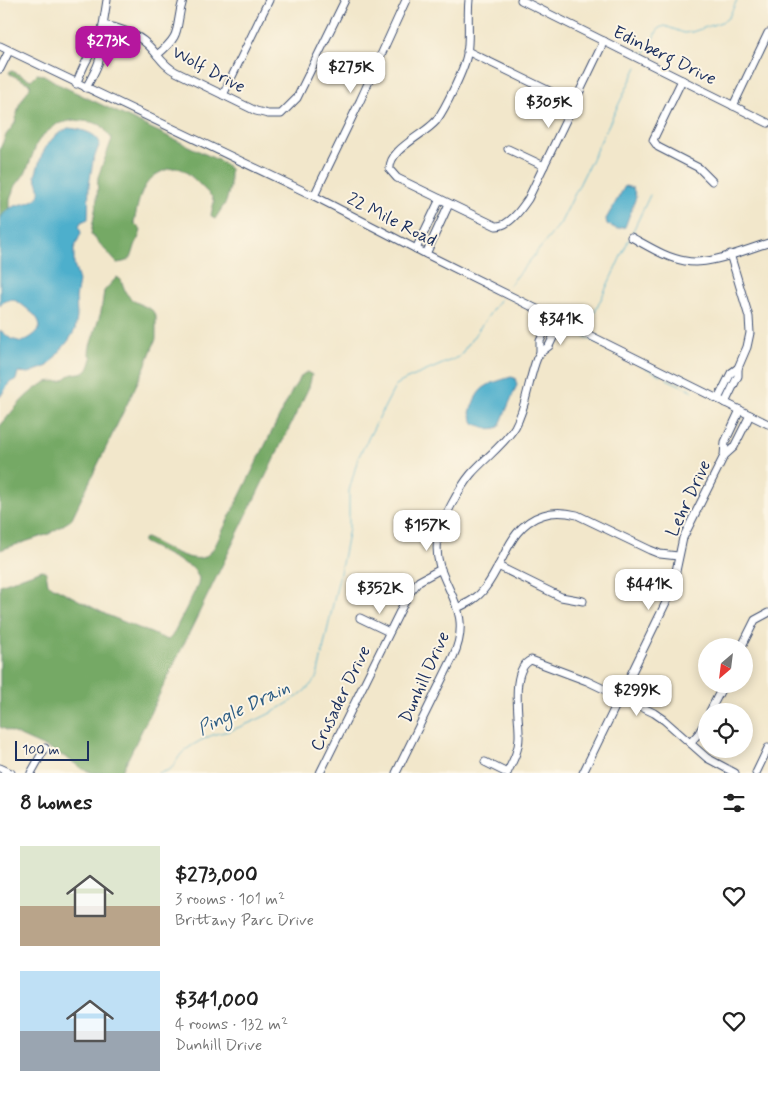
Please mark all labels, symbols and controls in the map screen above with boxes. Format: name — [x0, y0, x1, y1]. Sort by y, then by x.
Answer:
street label: Edinberg Drive — [608, 20, 720, 93]
pin: $273K — [73, 26, 143, 68]
text: $273K — [86, 31, 130, 52]
street label: Wolf Drive — [168, 41, 249, 99]
pin: $275K — [316, 52, 386, 94]
text: $275K — [328, 57, 374, 78]
pin: $305K — [514, 86, 584, 129]
text: $305K — [526, 92, 572, 113]
street label: 22 Mile Road — [343, 187, 441, 253]
pin: $341K — [526, 304, 596, 346]
text: $341K — [539, 309, 583, 330]
street label: Lehr Drive — [661, 456, 717, 541]
pin: $157K — [392, 510, 462, 552]
text: $157K — [404, 515, 450, 536]
pin: $441K — [614, 568, 684, 611]
pin: $352K — [345, 572, 415, 615]
text: $441K — [626, 574, 672, 595]
text: $352K — [357, 578, 403, 599]
street label: Dunhill Drive — [394, 628, 456, 727]
north arrow — [698, 638, 752, 692]
map controls — [698, 638, 753, 758]
street label: Crusader Drive — [305, 642, 377, 755]
pin: $299K — [602, 674, 672, 717]
water label: Pingle Drain — [193, 675, 295, 743]
text: $299K — [614, 680, 660, 701]
button: locate — [698, 703, 753, 758]
scale bar — [15, 738, 89, 761]
text: 100 m — [22, 741, 60, 759]
text: 8 homes — [20, 789, 92, 817]
icon: filters — [720, 789, 748, 817]
text: $273,000 — [175, 861, 258, 889]
icon: home — [60, 866, 120, 926]
icon: heart — [720, 882, 748, 910]
text: 3 rooms · 101 m² — [175, 889, 285, 910]
text: Brittany Parc Drive — [175, 910, 314, 931]
text: $341,000 — [175, 986, 259, 1014]
icon: home — [60, 991, 120, 1051]
icon: heart — [720, 1007, 748, 1035]
text: 4 rooms · 132 m² — [175, 1014, 288, 1035]
text: Dunhill Drive — [175, 1035, 262, 1056]

